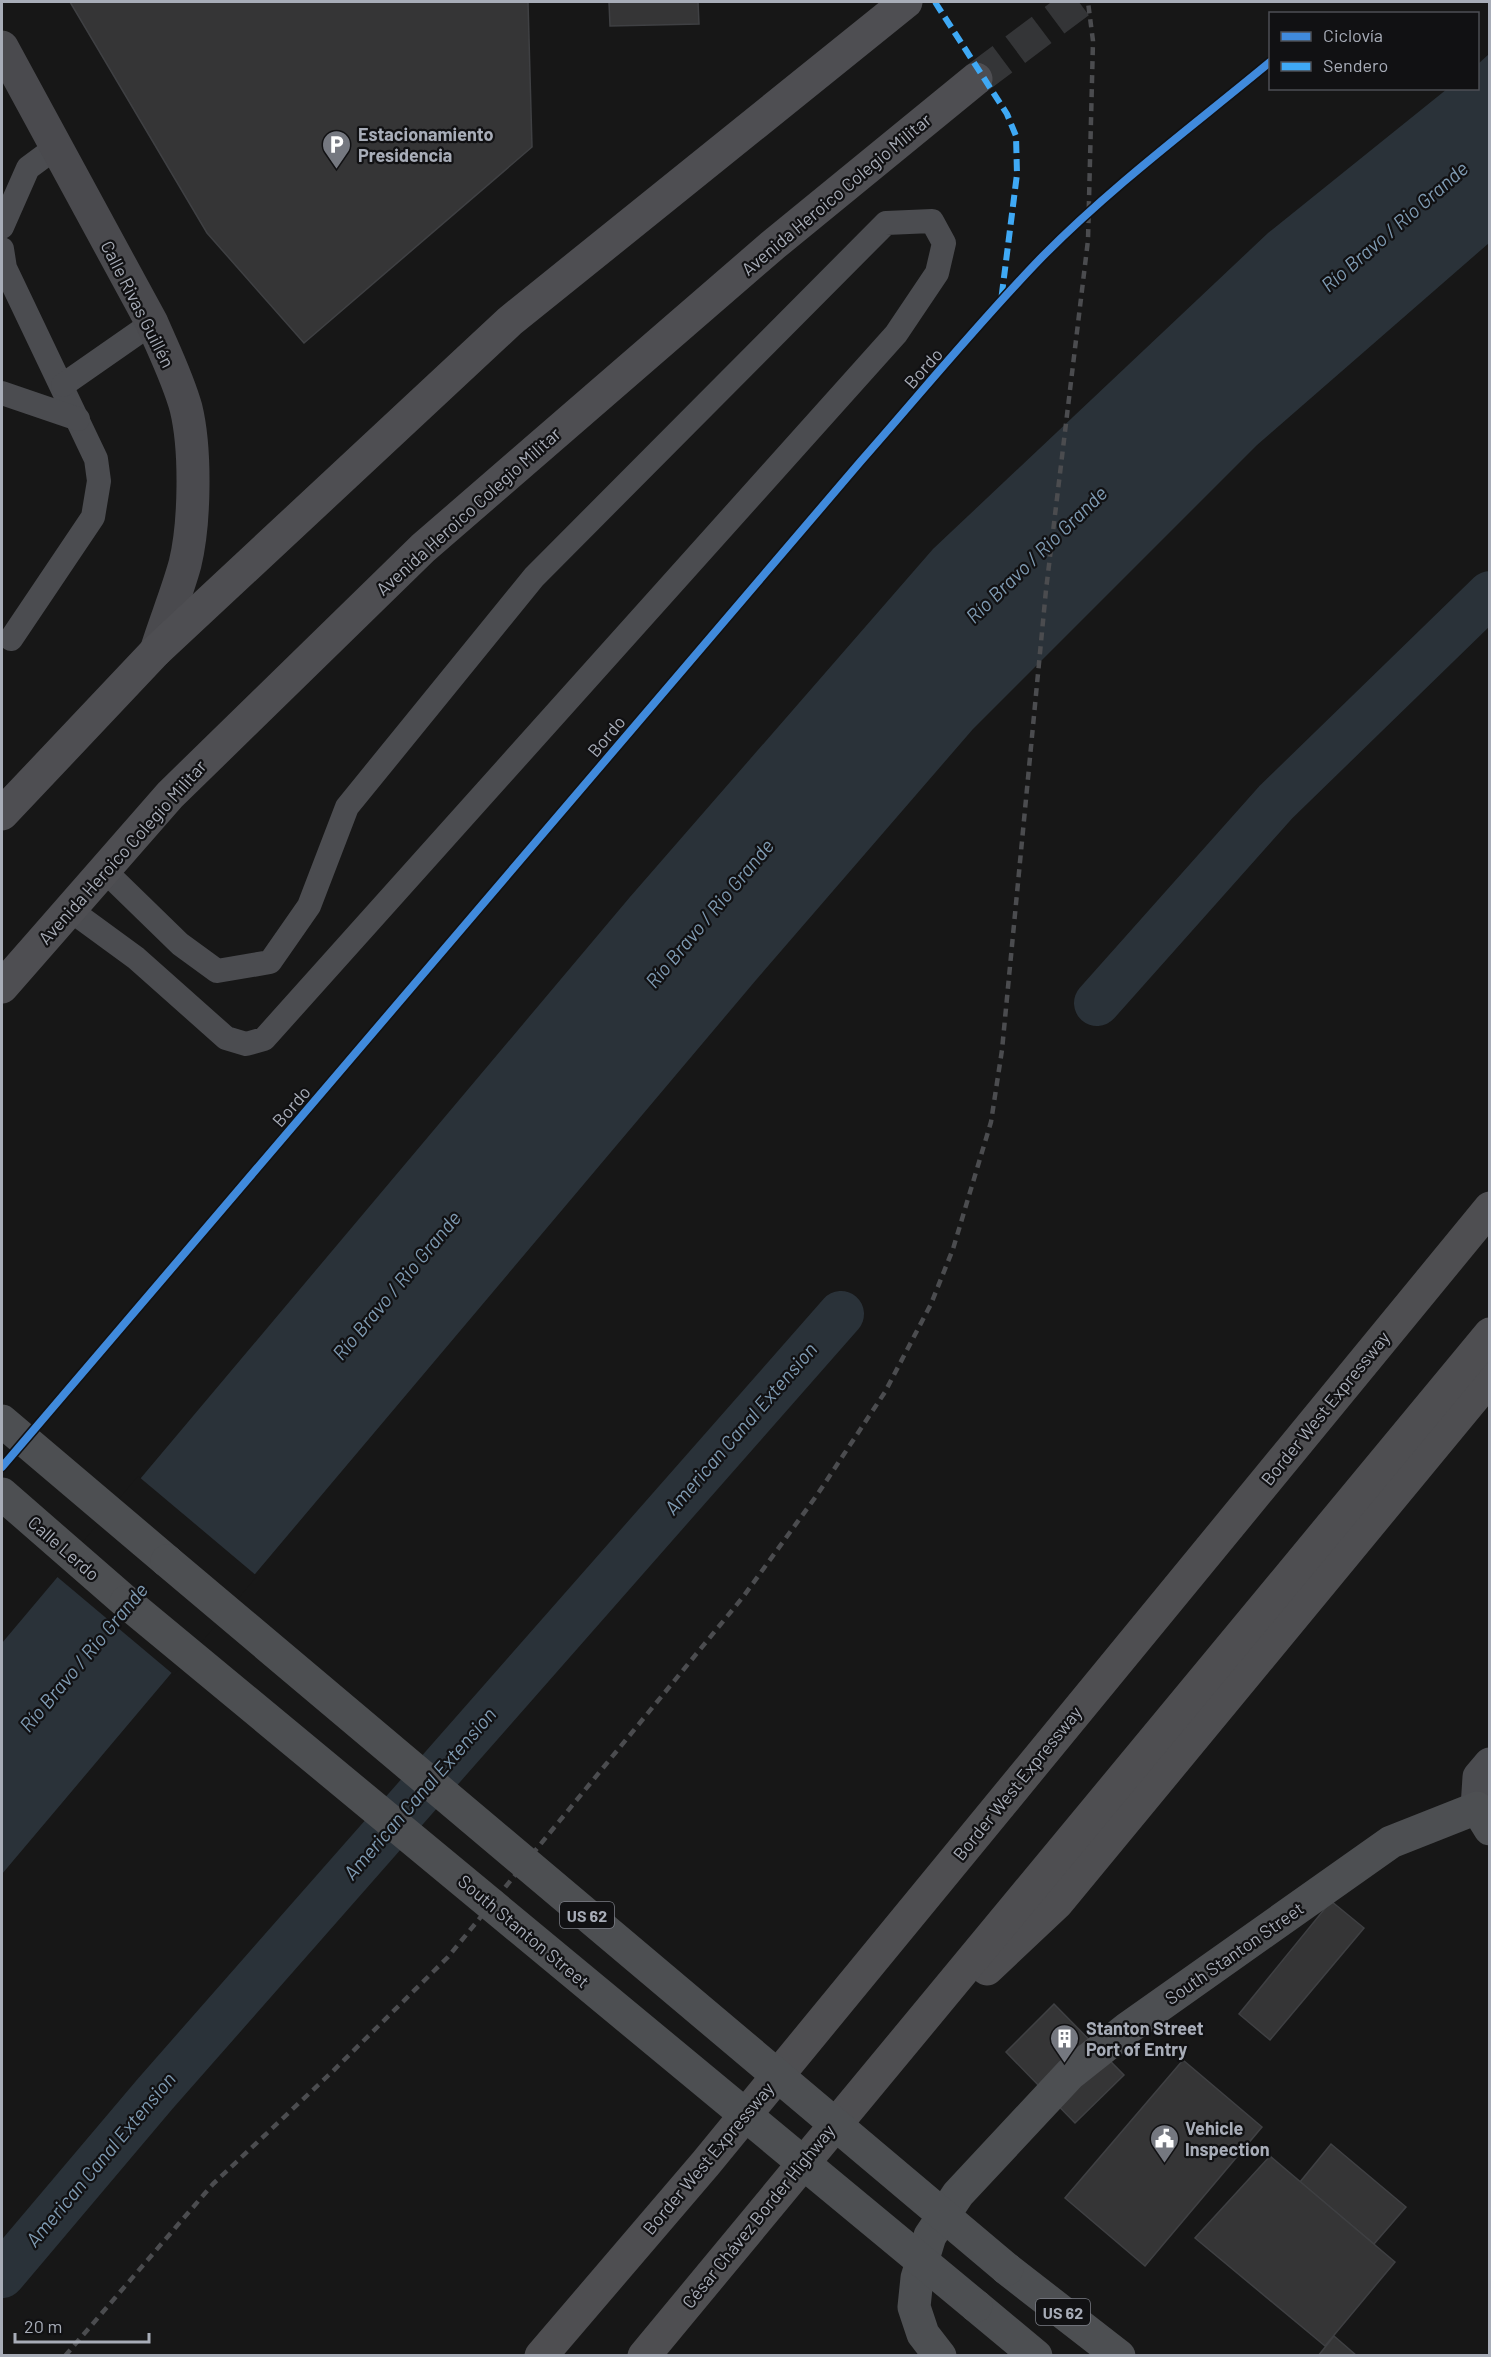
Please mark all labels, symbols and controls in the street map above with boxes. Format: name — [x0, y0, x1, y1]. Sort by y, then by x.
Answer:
legend — [1269, 12, 1479, 90]
text: Ciclovía — [1323, 24, 1383, 46]
text: Sendero — [1323, 54, 1388, 76]
street label: Avenida Heroico Colegio Militar — [737, 108, 936, 280]
place label: Estacionamiento Presidencia — [358, 123, 494, 166]
parking icon: Estacionamiento Presidencia — [321, 128, 353, 170]
water label: Río Bravo / Rio Grande — [1316, 156, 1472, 296]
street label: Calle Rivas Guillén — [96, 237, 180, 371]
street label: Bordo — [899, 343, 947, 393]
street label: Avenida Heroico Colegio Militar — [371, 422, 565, 600]
water label: Río Bravo / Rio Grande — [960, 480, 1112, 628]
street label: Bordo — [582, 711, 630, 761]
street label: Avenida Heroico Colegio Militar — [33, 755, 211, 949]
water label: Río Bravo / Rio Grande — [640, 834, 778, 992]
street label: Bordo — [267, 1081, 315, 1131]
water label: Río Bravo / Rio Grande — [327, 1206, 465, 1364]
street label: Border West Expressway — [1256, 1326, 1394, 1490]
water label: American Canal Extension — [659, 1337, 821, 1519]
street label: Calle Lerdo — [24, 1511, 104, 1585]
water label: Río Bravo / Rio Grande — [14, 1578, 152, 1736]
street label: Border West Expressway — [948, 1701, 1086, 1865]
water label: American Canal Extension — [338, 1702, 500, 1884]
street label: South Stanton Street — [454, 1870, 594, 1992]
street label: South Stanton Street — [1160, 1897, 1308, 2009]
road number: US 62 — [560, 1902, 614, 1928]
place label: Stanton Street Port of Entry — [1086, 2017, 1204, 2060]
building icon: Stanton Street Port of Entry — [1049, 2022, 1081, 2064]
water label: American Canal Extension — [20, 2067, 180, 2251]
street label: Border West Expressway — [638, 2077, 778, 2239]
place label: Vehicle Inspection — [1185, 2117, 1270, 2160]
street label: César Chávez Border Highway — [677, 2120, 839, 2312]
public building icon: Vehicle Inspection — [1148, 2122, 1180, 2164]
road number: US 62 — [1036, 2299, 1090, 2325]
scale bar — [15, 2306, 148, 2344]
text: 20 m — [24, 2315, 62, 2337]

